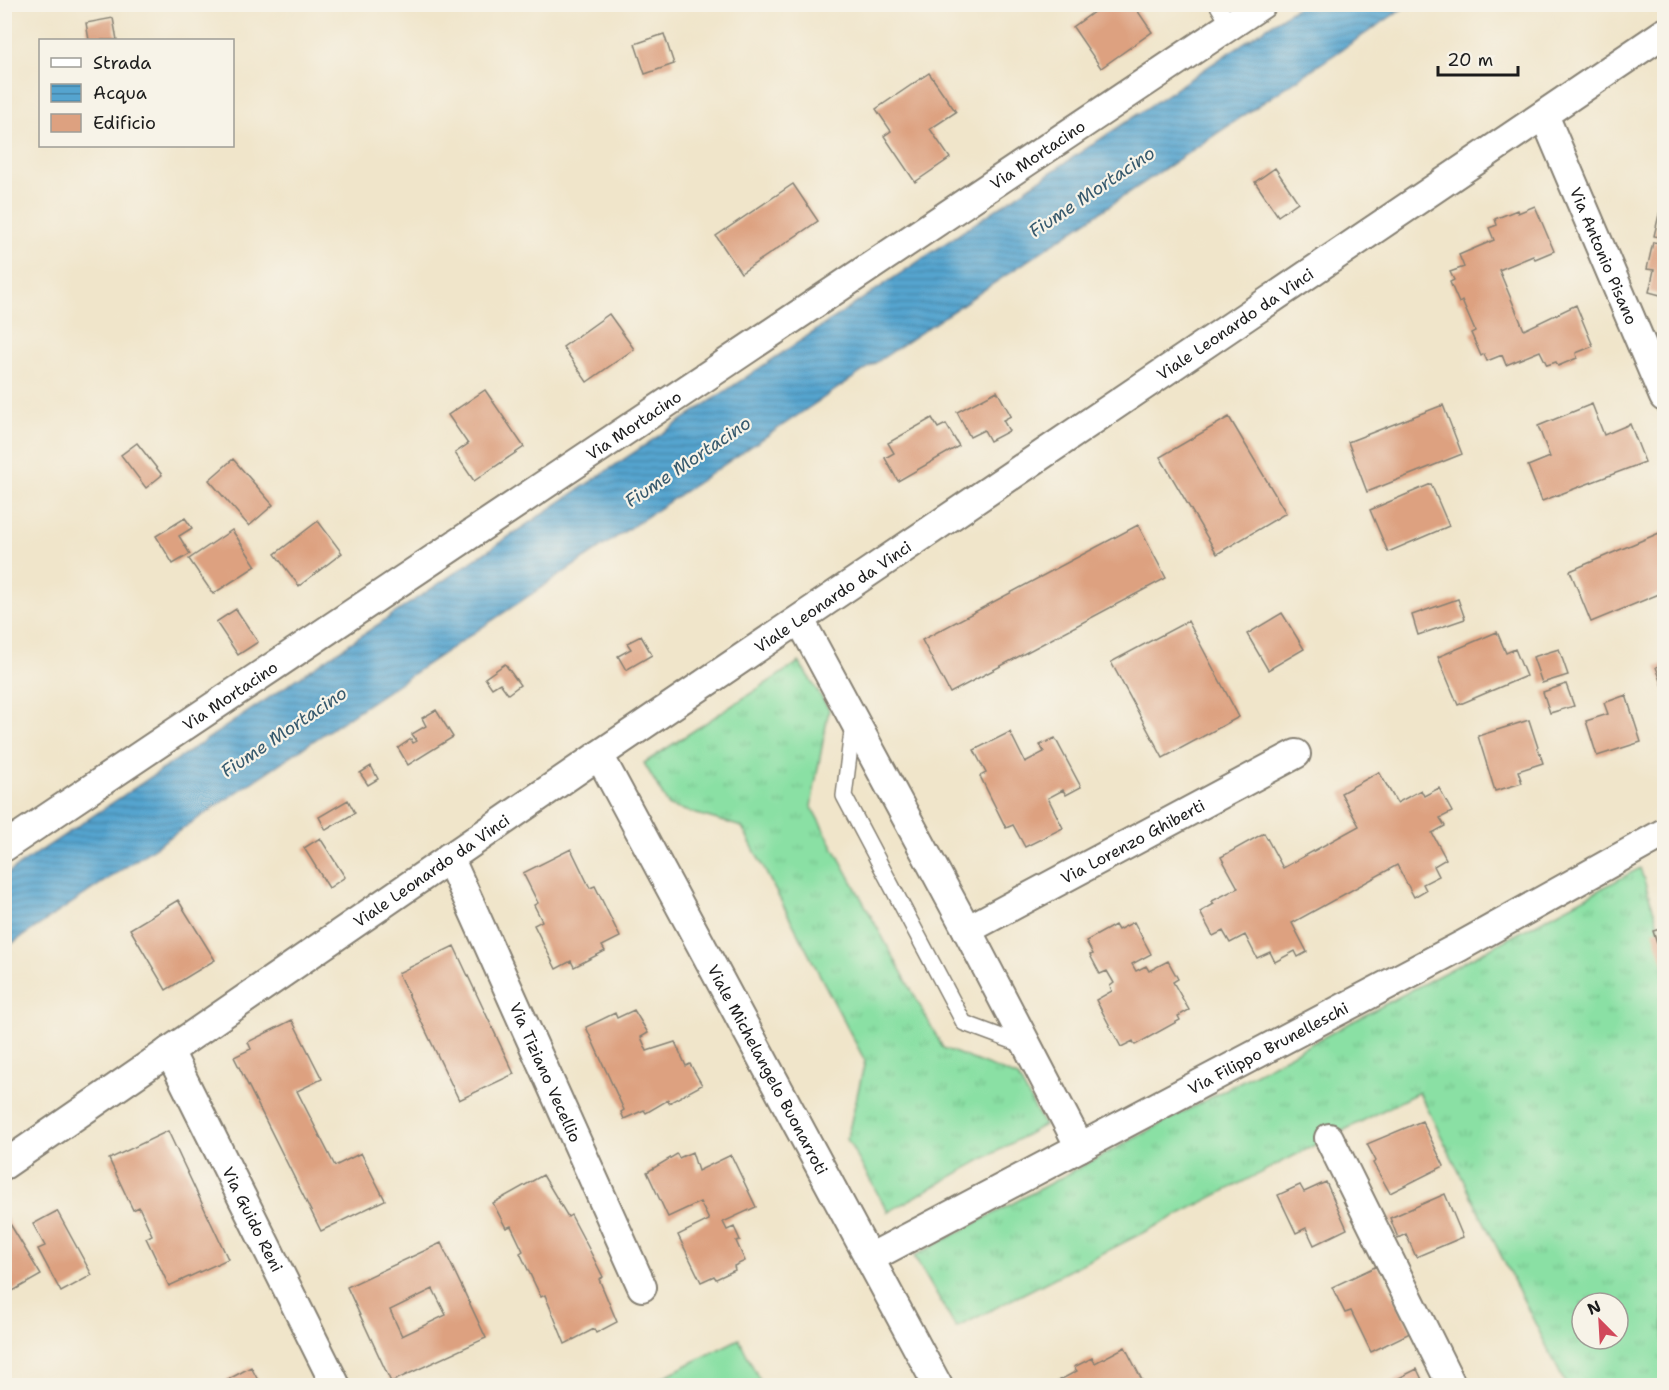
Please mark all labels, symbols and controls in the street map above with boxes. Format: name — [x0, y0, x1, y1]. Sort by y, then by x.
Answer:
legend — [39, 39, 234, 147]
scale bar — [1438, 39, 1518, 77]
text: 20 m — [1447, 48, 1493, 72]
text: Strada — [93, 51, 152, 75]
text: Acqua — [93, 81, 147, 105]
text: Edificio — [93, 111, 156, 135]
street label: Via Mortacino — [986, 116, 1089, 194]
water label: Fiume Mortacino — [1024, 141, 1160, 243]
street label: Via Antonio Pisano — [1565, 184, 1642, 328]
street label: Viale Leonardo da Vinci — [1153, 264, 1318, 385]
street label: Via Mortacino — [582, 386, 686, 465]
water label: Fiume Mortacino — [620, 411, 756, 513]
street label: Viale Leonardo da Vinci — [750, 536, 916, 658]
street label: Via Mortacino — [179, 657, 282, 735]
water label: Fiume Mortacino — [216, 681, 352, 783]
street label: Via Lorenzo Ghiberti — [1057, 795, 1209, 889]
street label: Viale Leonardo da Vinci — [349, 810, 514, 932]
street label: Viale Michelangelo Buonarroti — [703, 961, 832, 1178]
street label: Via Filippo Brunelleschi — [1184, 997, 1352, 1099]
street label: Via Tiziano Vecellio — [505, 999, 586, 1146]
street label: Via Guido Reni — [217, 1163, 287, 1276]
north arrow — [1570, 1291, 1630, 1351]
text: N — [1584, 1296, 1604, 1320]

